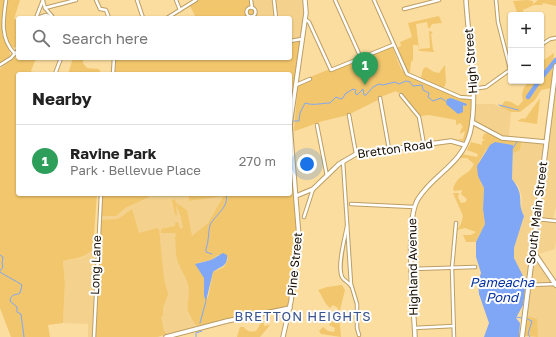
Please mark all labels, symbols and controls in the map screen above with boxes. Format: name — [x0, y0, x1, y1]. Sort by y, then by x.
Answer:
map controls — [508, 12, 544, 84]
button: + — [508, 12, 544, 48]
search box — [16, 16, 292, 60]
icon: search — [30, 27, 52, 49]
street label: High Street — [461, 28, 480, 94]
text: Search here — [62, 29, 148, 47]
button: − — [508, 48, 544, 84]
pin: 1 — [352, 52, 378, 85]
text: Nearby — [32, 88, 92, 109]
street label: Bretton Road — [356, 136, 434, 161]
text: Ravine Park — [70, 144, 157, 162]
text: 1 — [42, 153, 48, 169]
text: 270 m — [239, 153, 276, 169]
your location — [297, 154, 317, 174]
street label: South Main Street — [523, 160, 550, 265]
text: Park · Bellevue Place — [70, 162, 201, 178]
street label: Highland Avenue — [404, 218, 421, 316]
street label: Pine Street — [284, 231, 305, 297]
street label: Long Lane — [87, 235, 104, 295]
water label: Pameacha Pond — [470, 274, 535, 305]
district label: BRETTON HEIGHTS — [235, 308, 371, 324]

